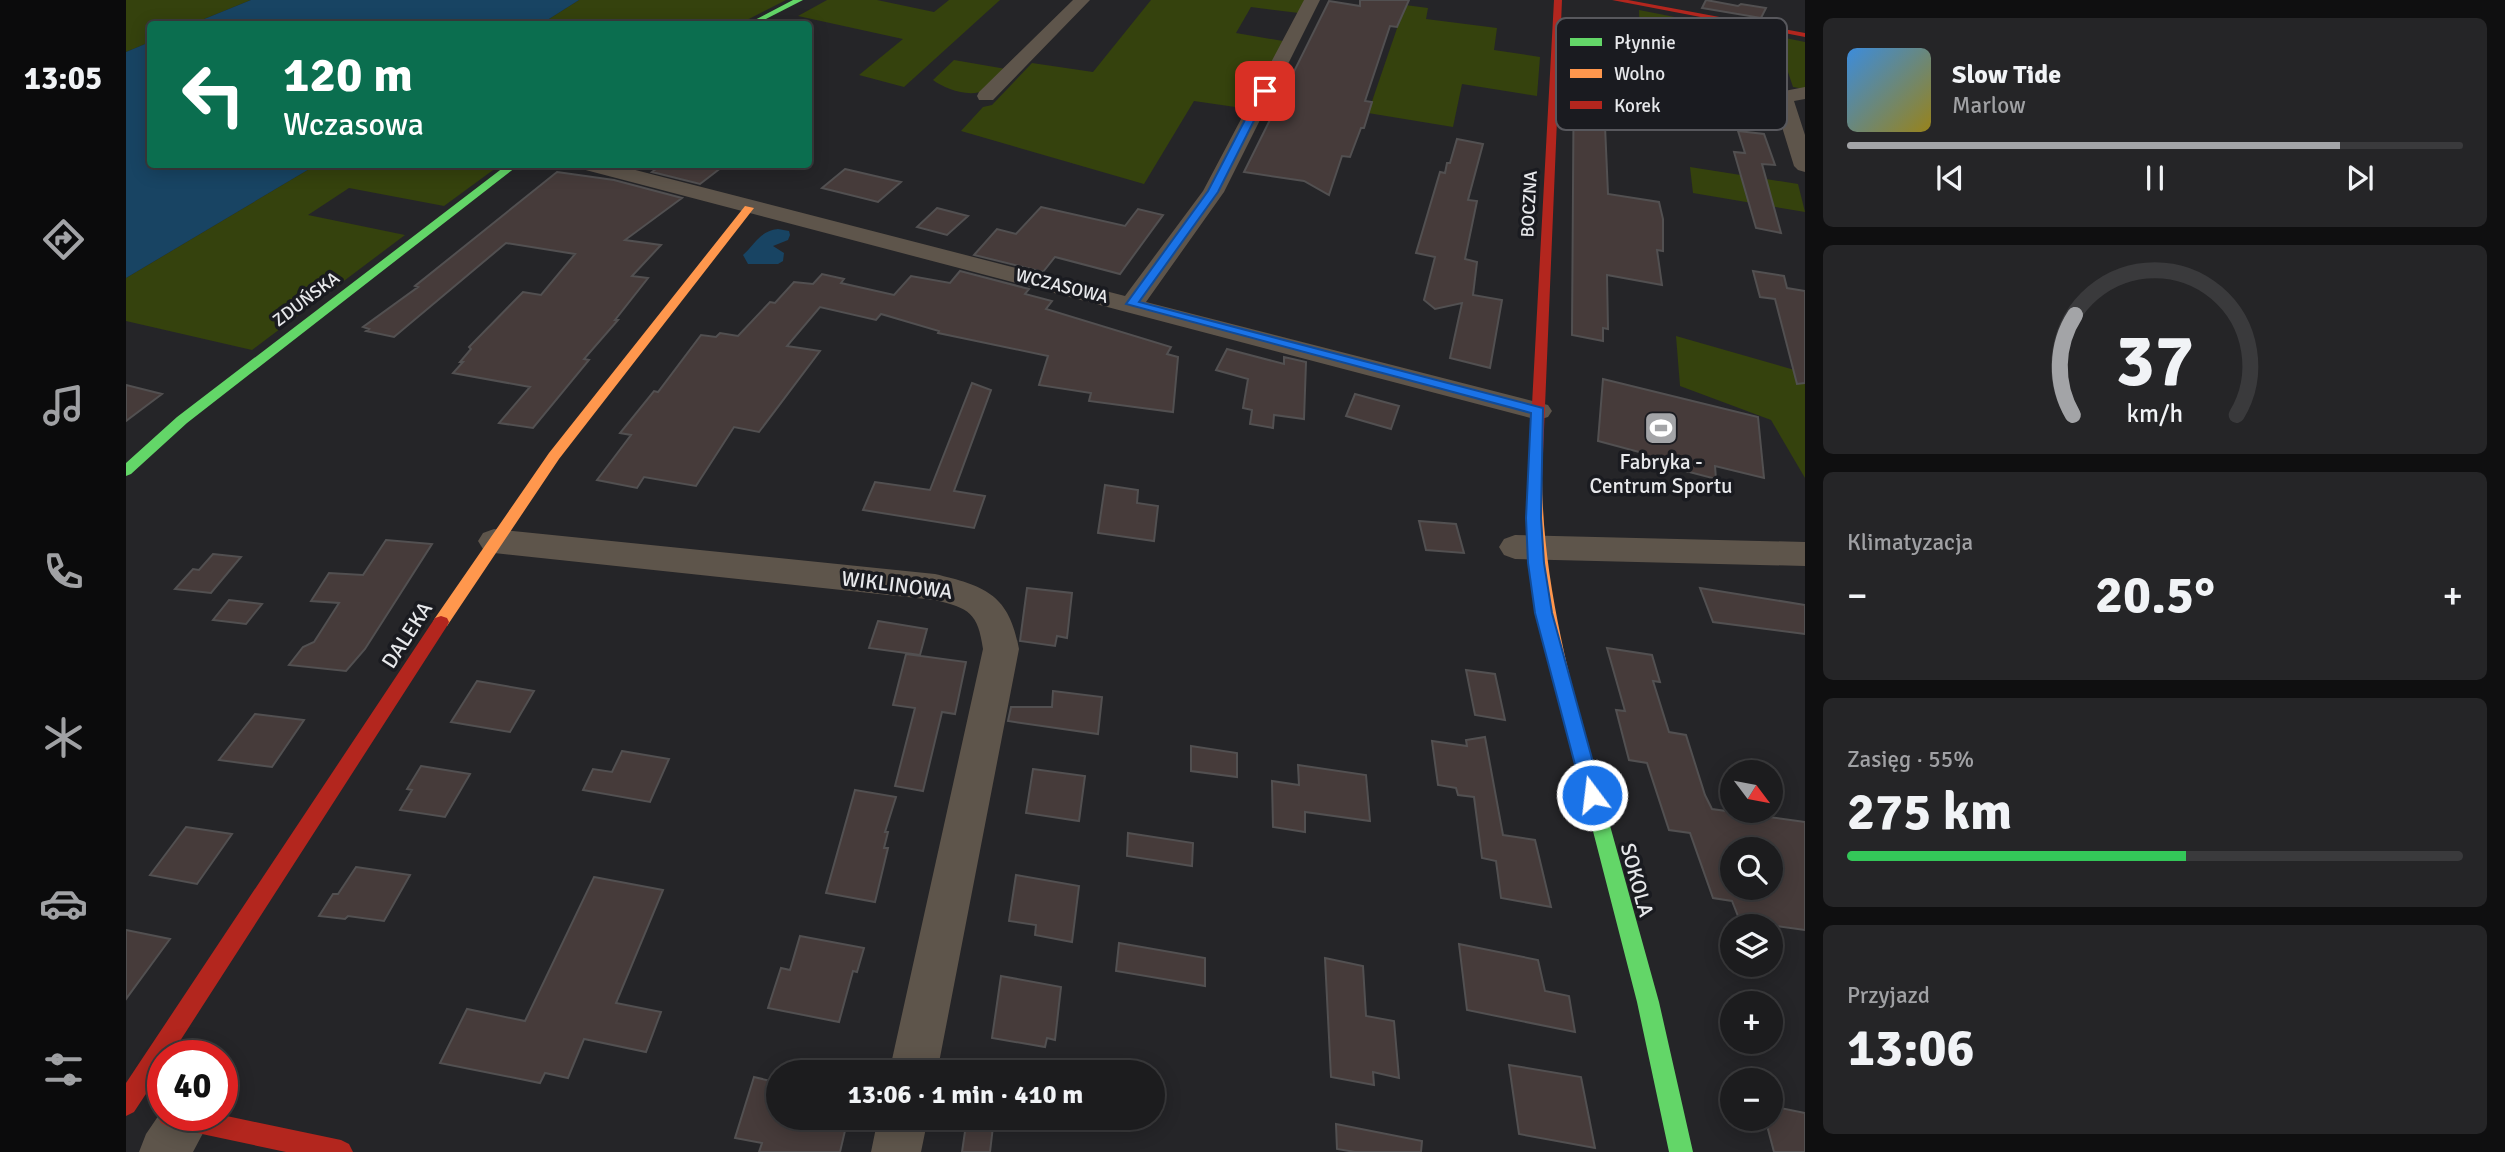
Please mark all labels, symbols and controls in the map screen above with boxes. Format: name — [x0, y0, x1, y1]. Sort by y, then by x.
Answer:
legend — [1556, 18, 1787, 130]
text: Płynnie — [1614, 31, 1676, 55]
text: 120 m — [283, 45, 413, 105]
icon: left — [168, 49, 259, 140]
text: 13:05 — [24, 59, 102, 98]
text: Slow Tide — [1952, 59, 2061, 91]
pin — [1235, 61, 1295, 121]
text: Wolno — [1614, 62, 1665, 86]
icon: arrive — [1246, 72, 1284, 110]
text: Marlow — [1952, 91, 2026, 120]
text: Korek — [1614, 94, 1661, 118]
text: Wczasowa — [283, 105, 424, 144]
icon: previous — [1931, 159, 1969, 197]
icon: pause — [2136, 159, 2174, 197]
icon: next — [2341, 159, 2379, 197]
street label: BOCZNA — [1516, 170, 1542, 238]
icon: directions — [39, 215, 88, 264]
street label: WCZASOWA — [1013, 264, 1111, 308]
street label: ZDUŃSKA — [268, 267, 344, 331]
text: 37 — [2116, 318, 2194, 407]
icon: music — [39, 381, 88, 430]
text: km/h — [2127, 398, 2183, 429]
sports icon: Fabryka - Centrum Sportu — [1642, 409, 1680, 447]
place label: Fabryka - Centrum Sportu — [1589, 449, 1733, 499]
text: Klimatyzacja — [1847, 528, 1973, 557]
icon: phone — [39, 547, 88, 596]
text: 20.5° — [2095, 563, 2215, 627]
street label: WIKLINOWA — [840, 565, 954, 605]
text: − — [1847, 572, 1868, 619]
text: + — [2442, 572, 2463, 619]
street label: DALEKA — [376, 597, 438, 673]
icon: climate — [39, 713, 88, 762]
text: Zasięg · 55% — [1847, 745, 1974, 774]
position arrow — [1555, 758, 1629, 832]
north arrow — [1720, 760, 1783, 822]
map controls — [1720, 760, 1783, 1131]
text: 275 km — [1847, 780, 2012, 844]
button: search — [1720, 837, 1783, 900]
street label: SOKOLA — [1615, 840, 1659, 920]
icon: car — [39, 879, 88, 928]
button: layers — [1720, 914, 1783, 977]
text: Przyjazd — [1847, 981, 1930, 1010]
button: + — [1720, 991, 1783, 1054]
text: 13:06 — [1847, 1016, 1975, 1080]
speed limit sign: 40 — [147, 1040, 238, 1131]
icon: filters — [39, 1045, 88, 1094]
button: − — [1720, 1068, 1783, 1131]
text: 13:06 · 1 min · 410 m — [848, 1079, 1083, 1111]

